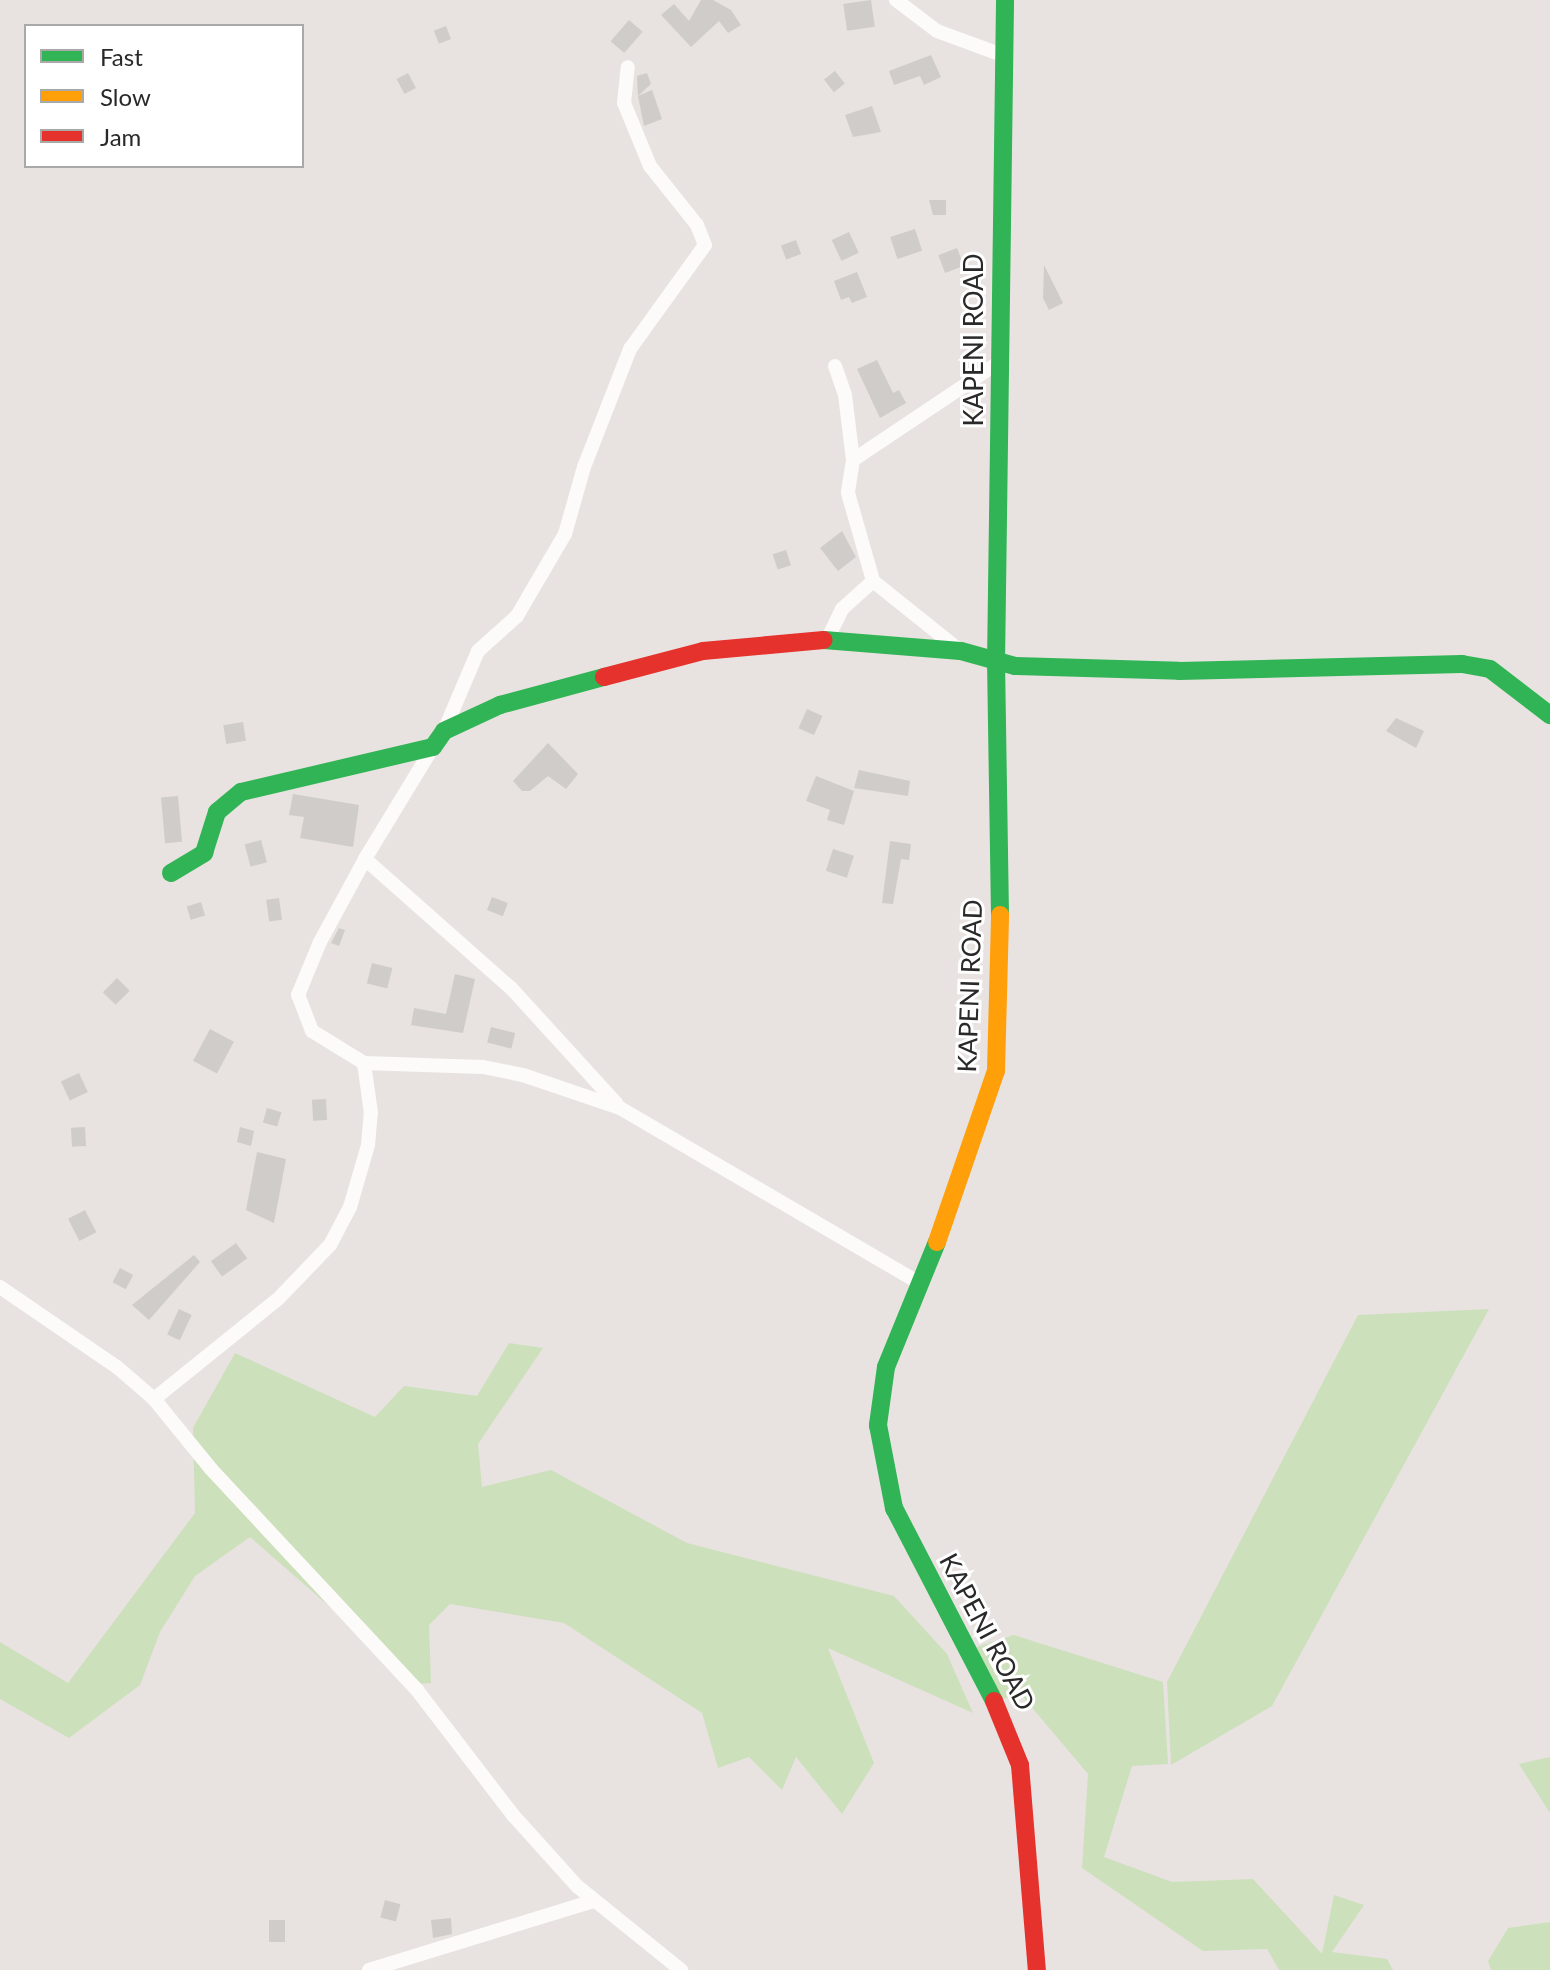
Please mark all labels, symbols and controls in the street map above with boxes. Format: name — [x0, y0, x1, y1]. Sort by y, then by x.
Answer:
legend — [24, 24, 304, 168]
text: Fast — [100, 42, 143, 71]
text: Slow — [100, 82, 151, 111]
text: Jam — [100, 122, 141, 151]
street label: KAPENI ROAD — [958, 253, 990, 427]
street label: KAPENI ROAD — [951, 899, 989, 1073]
street label: KAPENI ROAD — [933, 1548, 1041, 1716]

